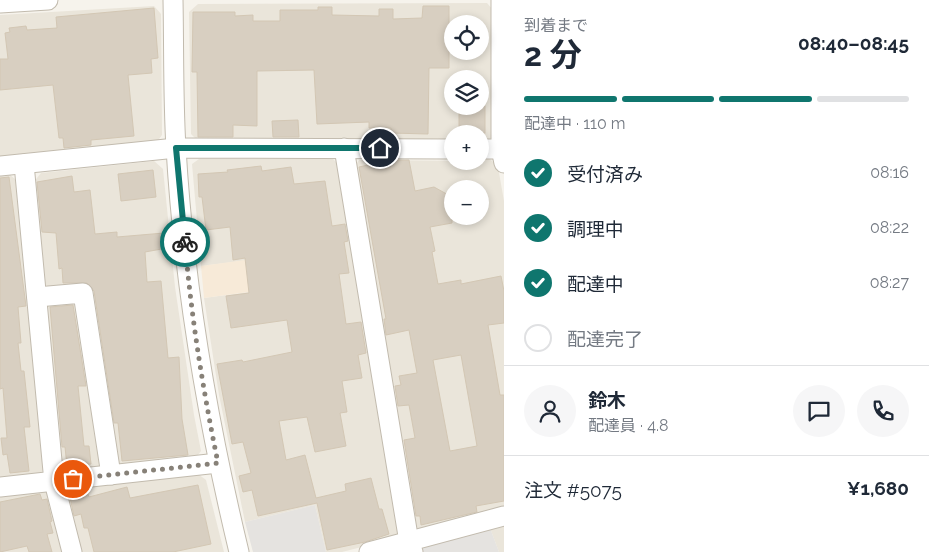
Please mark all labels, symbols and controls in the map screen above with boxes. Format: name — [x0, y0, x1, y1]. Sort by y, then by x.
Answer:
map controls — [444, 15, 489, 225]
button: locate — [444, 15, 489, 60]
text: 到着まで — [524, 16, 588, 35]
text: 08:40–08:45 — [798, 32, 909, 54]
text: 2 分 — [524, 36, 582, 73]
button: layers — [444, 70, 489, 115]
text: 配達中 · 110 m — [524, 114, 625, 133]
button: + — [444, 125, 489, 170]
pin — [359, 127, 401, 169]
icon: home — [366, 134, 394, 162]
icon: check — [524, 159, 552, 187]
text: 受付済み — [567, 163, 643, 185]
text: 08:16 — [870, 163, 909, 182]
button: − — [444, 180, 489, 225]
icon: check — [524, 214, 552, 242]
courier — [160, 217, 210, 267]
text: 調理中 — [567, 218, 624, 240]
text: 08:22 — [870, 218, 909, 237]
icon: bike — [171, 228, 199, 256]
icon: check — [524, 269, 552, 297]
text: 配達中 — [567, 273, 624, 295]
text: 08:27 — [870, 273, 909, 292]
text: 配達完了 — [567, 328, 643, 350]
button: person — [524, 385, 576, 437]
button: chat — [793, 385, 845, 437]
button: phone — [857, 385, 909, 437]
text: 鈴木 — [588, 389, 626, 411]
text: 配達員 · 4.8 — [588, 416, 668, 435]
pin — [52, 458, 94, 500]
icon: bag — [59, 465, 87, 493]
text: ¥1,680 — [847, 477, 909, 499]
text: 注文 #5075 — [524, 479, 622, 501]

